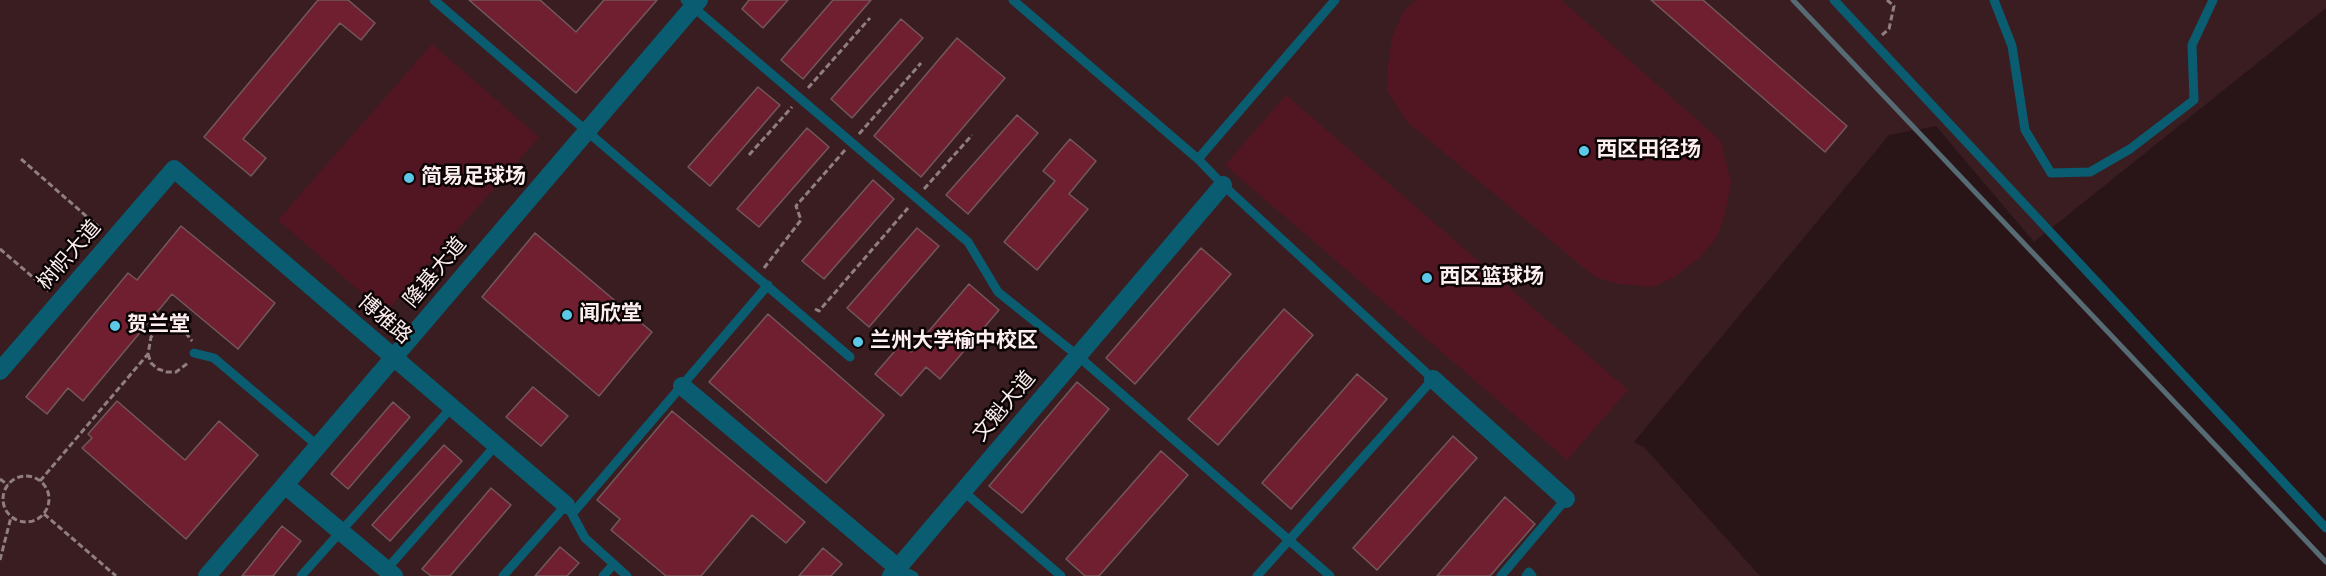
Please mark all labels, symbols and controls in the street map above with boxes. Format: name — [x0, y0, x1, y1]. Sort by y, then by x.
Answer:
place label: 西区田径场 — [1596, 138, 1701, 164]
marker: 西区田径场 — [1577, 144, 1591, 158]
place label: 简易足球场 — [421, 165, 526, 191]
marker: 简易足球场 — [402, 171, 416, 185]
street label: 树帜大道 — [33, 216, 107, 296]
street label: 隆基大道 — [399, 233, 473, 313]
place label: 西区篮球场 — [1439, 265, 1544, 291]
marker: 西区篮球场 — [1420, 271, 1434, 285]
street label: 博雅路 — [352, 290, 416, 350]
place label: 闻欣堂 — [579, 302, 642, 328]
marker: 闻欣堂 — [560, 308, 574, 322]
place label: 贺兰堂 — [127, 313, 190, 339]
marker: 贺兰堂 — [108, 319, 122, 333]
place label: 兰州大学榆中校区 — [870, 329, 1038, 355]
marker: 兰州大学榆中校区 — [851, 335, 865, 349]
street label: 文魁大道 — [968, 367, 1042, 447]

